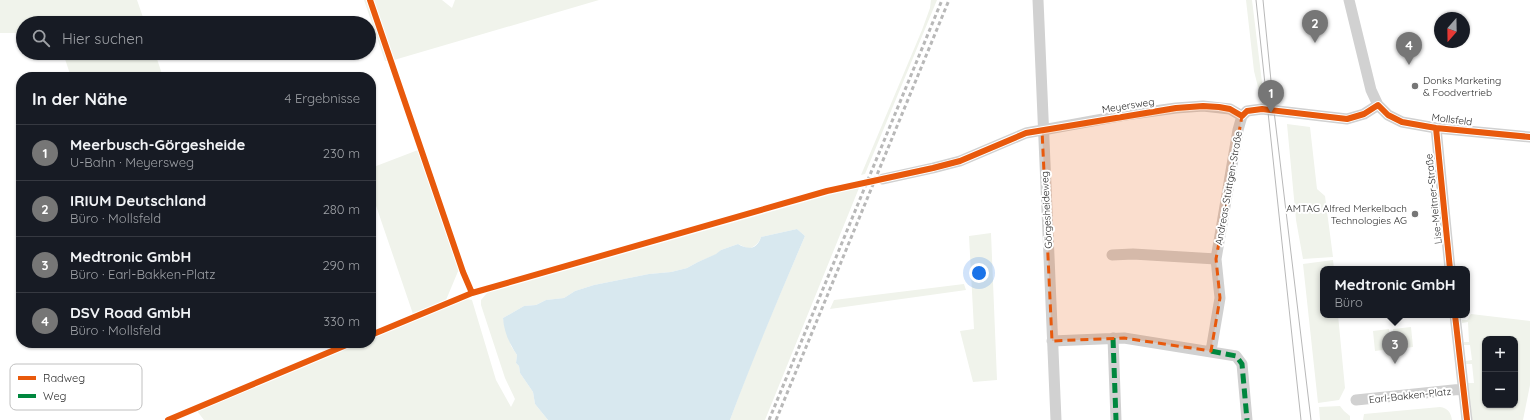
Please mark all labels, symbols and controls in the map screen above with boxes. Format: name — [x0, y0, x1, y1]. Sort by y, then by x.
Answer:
pin: 2 — [1302, 10, 1328, 43]
north arrow — [1434, 12, 1470, 48]
search box — [16, 16, 376, 60]
icon: search — [30, 27, 52, 49]
text: Hier suchen — [62, 29, 143, 48]
pin: 4 — [1396, 32, 1422, 65]
place label: Donks Marketing & Foodvertrieb — [1423, 74, 1501, 99]
pin: 1 — [1258, 80, 1284, 113]
marker: Donks Marketing & Foodvertrieb — [1410, 81, 1420, 91]
text: In der Nähe — [32, 88, 128, 109]
text: 4 Ergebnisse — [284, 90, 360, 106]
street label: Meyersweg — [1101, 95, 1155, 116]
street label: Mollsfeld — [1431, 111, 1473, 128]
street label: Andreas-Stüttgen-Straße — [1212, 130, 1245, 246]
text: Meerbusch-Görgesheide — [70, 135, 245, 154]
text: 1 — [42, 145, 48, 161]
text: 230 m — [323, 145, 360, 161]
street label: Lise-Meitner-Straße — [1422, 153, 1445, 245]
text: U-Bahn · Meyersweg — [70, 154, 194, 170]
street label: Görgesheideweg — [1038, 171, 1055, 249]
text: IRIUM Deutschland — [70, 191, 206, 210]
text: 2 — [41, 201, 49, 217]
text: 280 m — [323, 201, 360, 217]
place label: AMTAG Alfred Merkelbach Technologies AG — [1286, 202, 1407, 227]
marker: AMTAG Alfred Merkelbach Technologies AG — [1410, 209, 1420, 219]
text: Büro · Mollsfeld — [70, 210, 161, 226]
text: Medtronic GmbH — [70, 247, 191, 266]
text: 3 — [42, 257, 48, 273]
text: 290 m — [322, 257, 360, 273]
your location — [969, 263, 989, 283]
text: Büro · Earl-Bakken-Platz — [70, 266, 215, 282]
popup — [1320, 266, 1470, 318]
text: Medtronic GmbH — [1334, 275, 1456, 294]
text: Büro — [1334, 294, 1363, 310]
text: DSV Road GmbH — [70, 303, 191, 322]
text: 4 — [41, 313, 49, 329]
text: 330 m — [323, 313, 360, 329]
text: Büro · Mollsfeld — [70, 322, 161, 338]
pin: 3 — [1382, 331, 1408, 364]
map controls — [1482, 336, 1518, 408]
button: + — [1482, 336, 1518, 372]
legend — [10, 364, 142, 410]
text: Radweg — [43, 371, 85, 385]
button: − — [1482, 372, 1518, 408]
street label: Earl-Bakken-Platz — [1368, 385, 1452, 406]
text: Weg — [43, 389, 67, 403]

